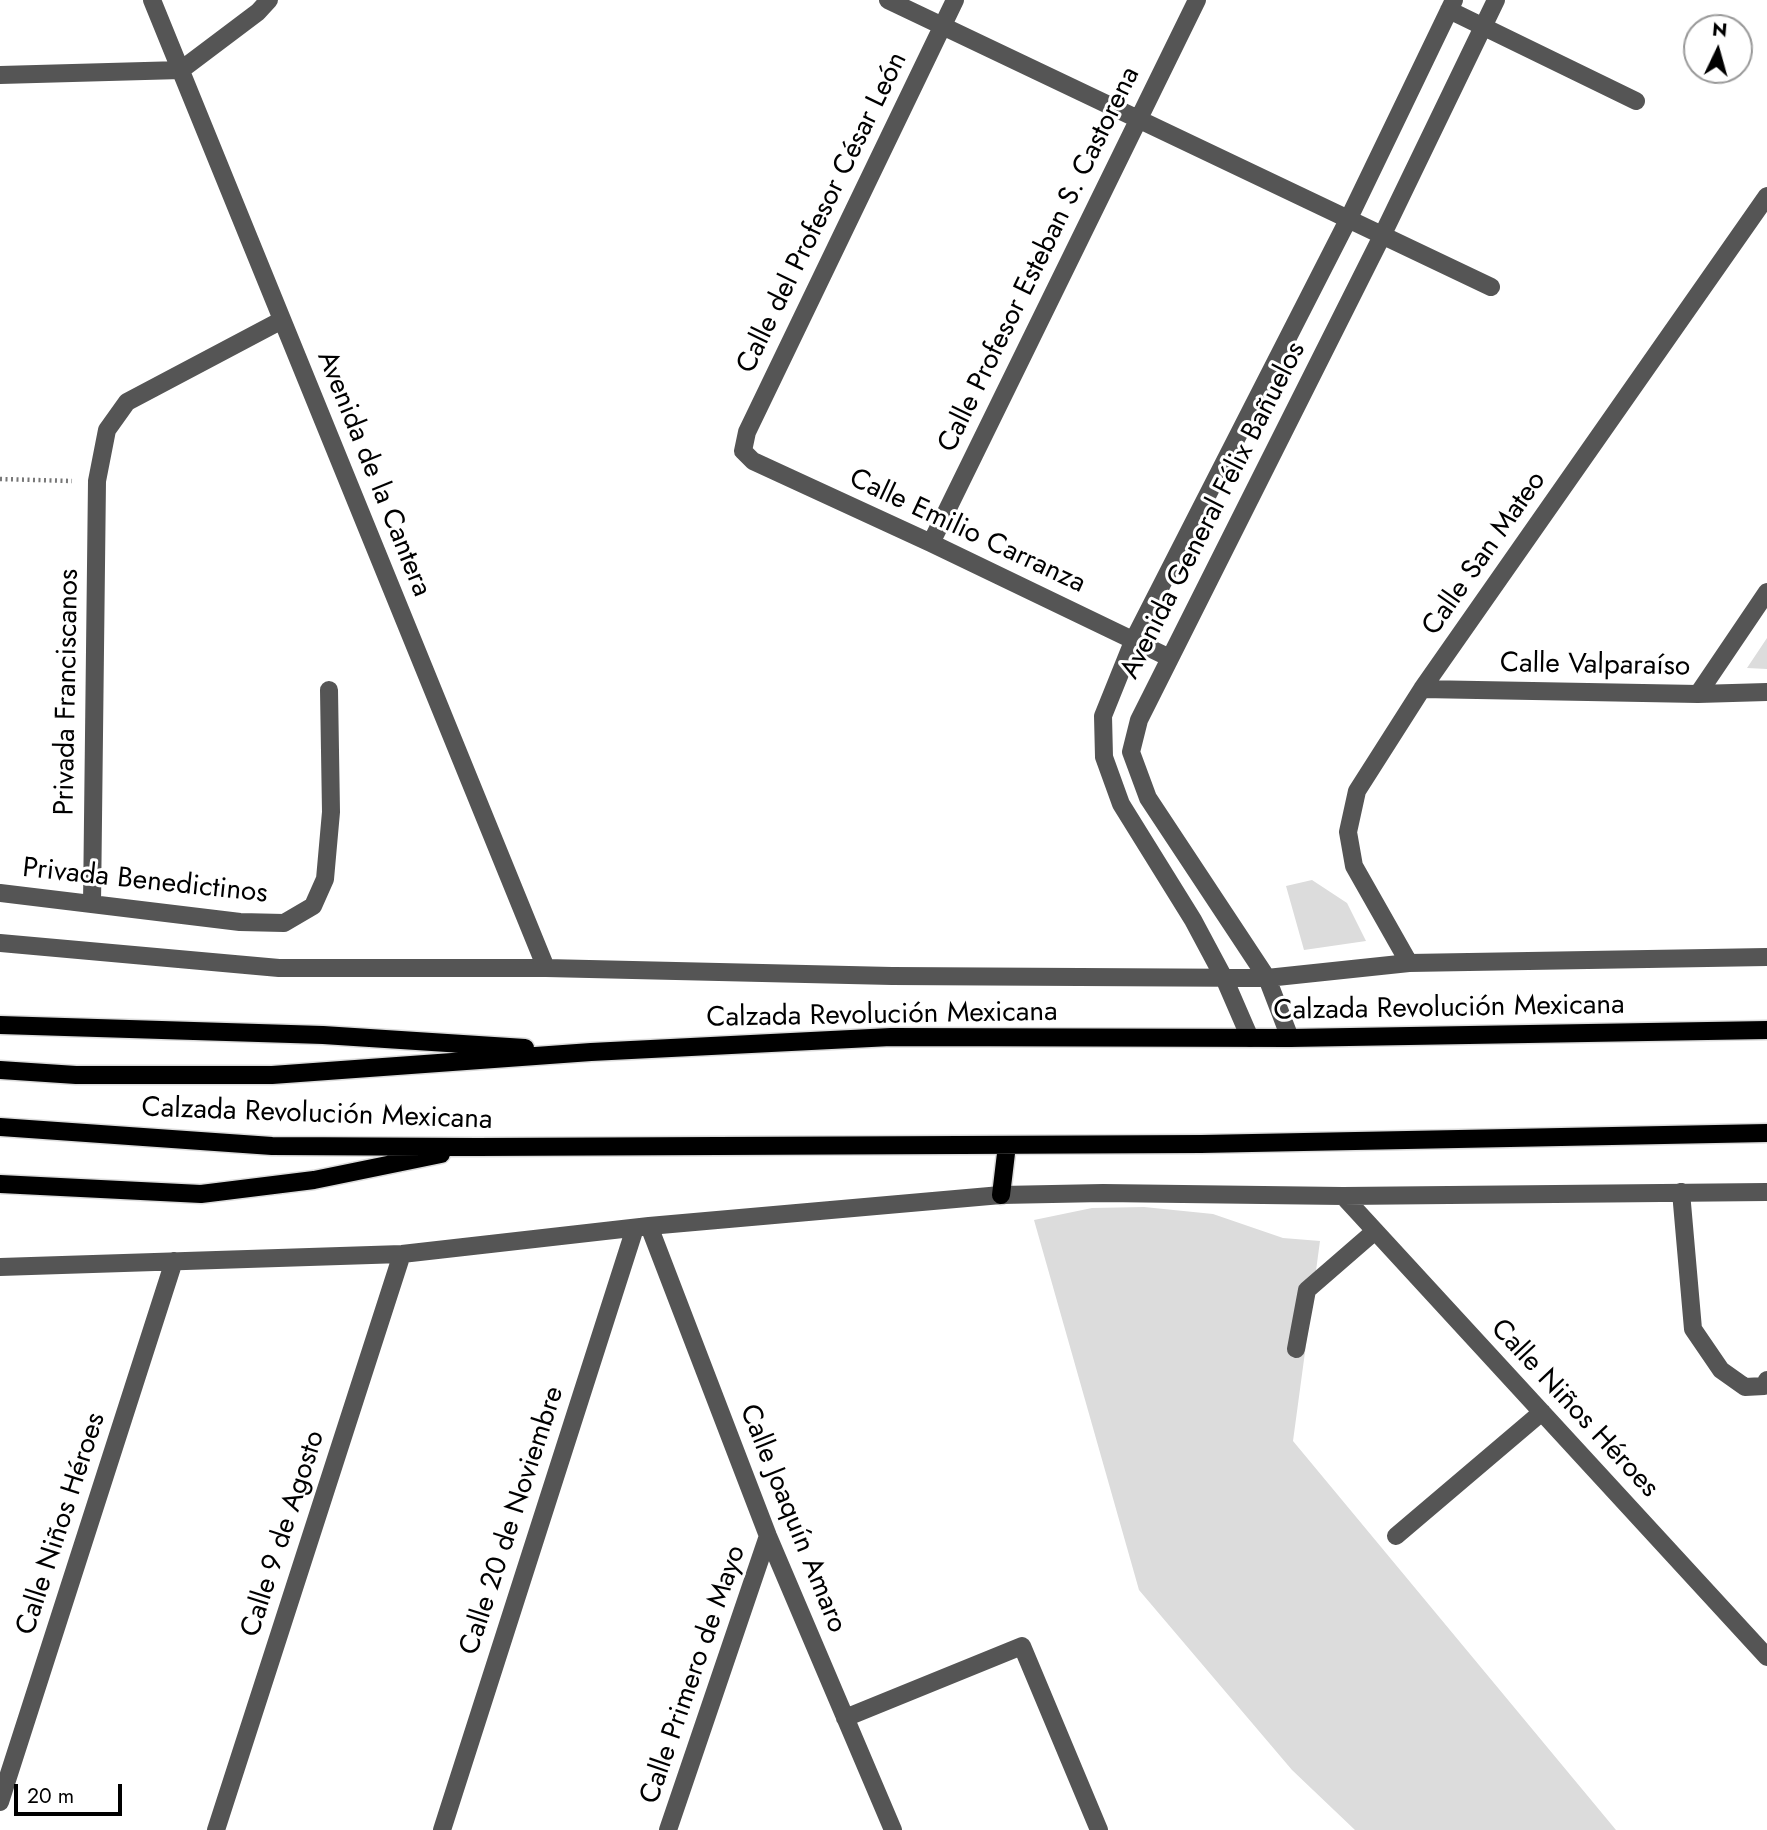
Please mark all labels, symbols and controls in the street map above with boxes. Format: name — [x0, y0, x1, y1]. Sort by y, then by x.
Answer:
north arrow — [1683, 14, 1753, 84]
text: N — [1711, 15, 1728, 44]
street label: Calle del Profesor César León — [730, 47, 916, 379]
street label: Calle Profesor Esteban S. Castorena — [932, 62, 1148, 458]
street label: Avenida General Félix Bañuelos — [1114, 337, 1314, 685]
street label: Avenida de la Cantera — [308, 346, 438, 602]
street label: Calle Emilio Carranza — [844, 463, 1090, 601]
street label: Calle San Mateo — [1416, 465, 1554, 643]
street label: Privada Franciscanos — [49, 568, 87, 816]
street label: Calle Valparaíso — [1500, 648, 1690, 684]
street label: Privada Benedictinos — [21, 852, 269, 912]
street label: Calzada Revolución Mexicana — [1273, 989, 1625, 1029]
street label: Calzada Revolución Mexicana — [706, 996, 1058, 1036]
street label: Calzada Revolución Mexicana — [141, 1092, 493, 1138]
street label: Calle Niños Héroes — [1483, 1313, 1665, 1505]
street label: Calle 20 de Noviembre — [454, 1383, 572, 1659]
street label: Calle Joaquín Amaro — [731, 1400, 853, 1638]
street label: Calle Niños Héroes — [10, 1409, 114, 1639]
street label: Calle 9 de Agosto — [235, 1427, 333, 1641]
street label: Calle Primero de Mayo — [634, 1541, 754, 1809]
scale bar — [18, 1770, 126, 1814]
text: 20 m — [27, 1781, 74, 1811]

